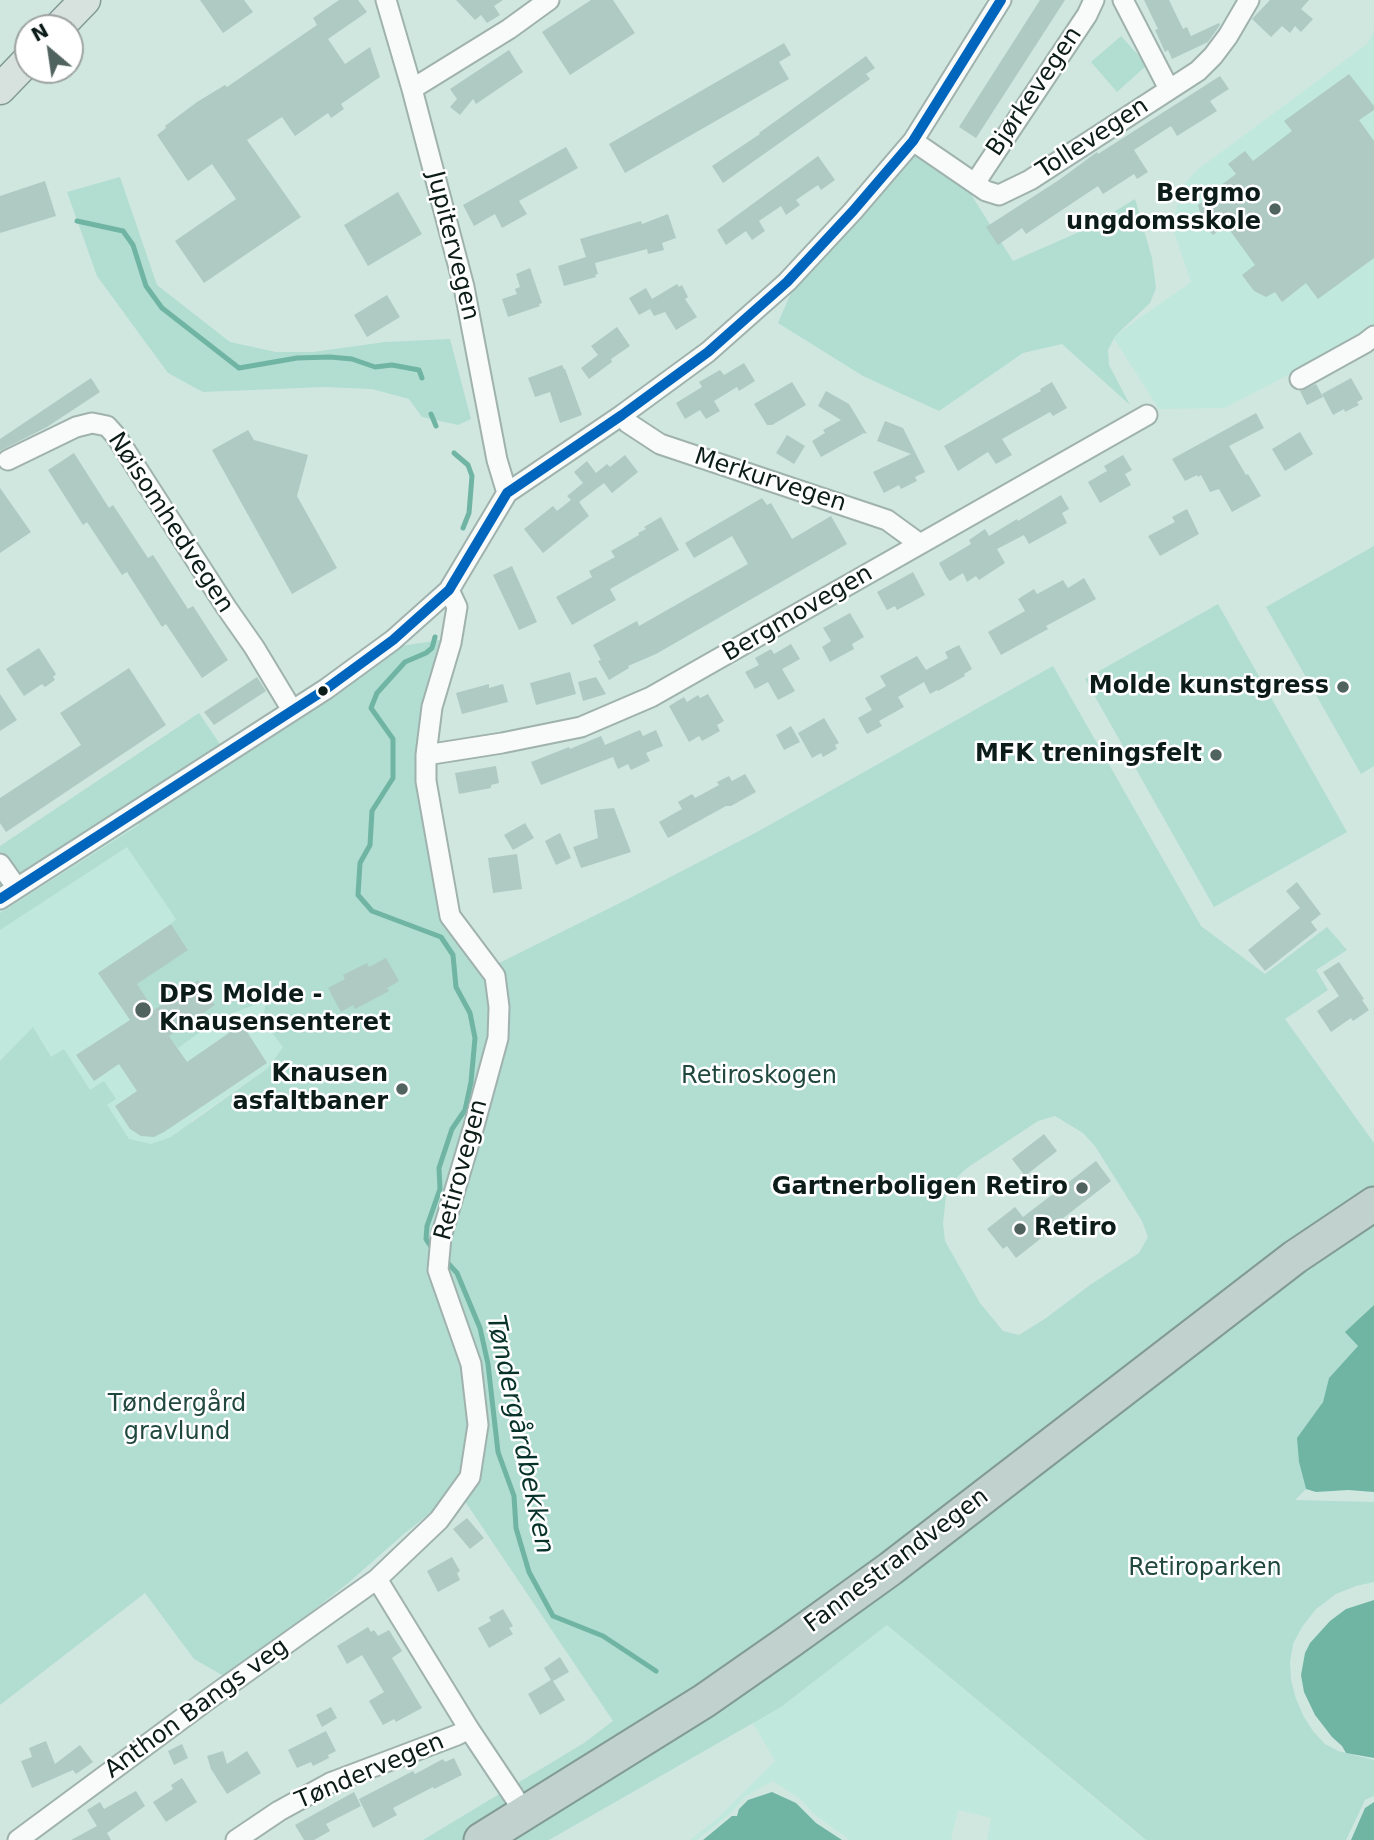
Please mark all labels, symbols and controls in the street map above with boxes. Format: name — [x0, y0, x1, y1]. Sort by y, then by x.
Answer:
north arrow — [14, 14, 84, 84]
text: N — [27, 19, 52, 46]
street label: Bjørkevegen — [981, 22, 1089, 162]
street label: Tollevegen — [1032, 92, 1154, 186]
street label: Jupitervegen — [420, 169, 484, 323]
place label: Bergmo ungdomsskole — [1066, 181, 1261, 237]
marker: Bergmo ungdomsskole — [1267, 201, 1283, 217]
street label: Nøisomhedvegen — [101, 427, 239, 619]
street label: Merkurvegen — [691, 443, 849, 519]
street label: Bergmovegen — [718, 559, 878, 669]
place label: Molde kunstgress — [1089, 673, 1329, 701]
marker: Molde kunstgress — [1335, 679, 1351, 695]
unlabelled marker — [316, 684, 330, 698]
place label: MFK treningsfelt — [975, 741, 1202, 769]
marker: MFK treningsfelt — [1208, 747, 1224, 763]
place label: DPS Molde - Knausensenteret — [159, 982, 391, 1038]
marker: DPS Molde - Knausensenteret — [133, 1000, 153, 1020]
place label: Knausen asfaltbaner — [233, 1061, 388, 1117]
park label: Retiroskogen — [681, 1063, 837, 1091]
marker: Knausen asfaltbaner — [394, 1081, 410, 1097]
street label: Retirovegen — [429, 1096, 495, 1244]
place label: Gartnerboligen Retiro — [772, 1174, 1068, 1202]
marker: Gartnerboligen Retiro — [1074, 1180, 1090, 1196]
place label: Retiro — [1034, 1215, 1117, 1243]
marker: Retiro — [1012, 1221, 1028, 1237]
water label: Tøndergårdbekken — [478, 1313, 560, 1557]
park label: Tøndergård gravlund — [108, 1391, 246, 1447]
street label: Fannestrandvegen — [799, 1483, 995, 1639]
park label: Retiroparken — [1128, 1555, 1282, 1583]
street label: Anthon Bangs veg — [100, 1633, 294, 1785]
street label: Tøndervegen — [291, 1728, 449, 1816]

